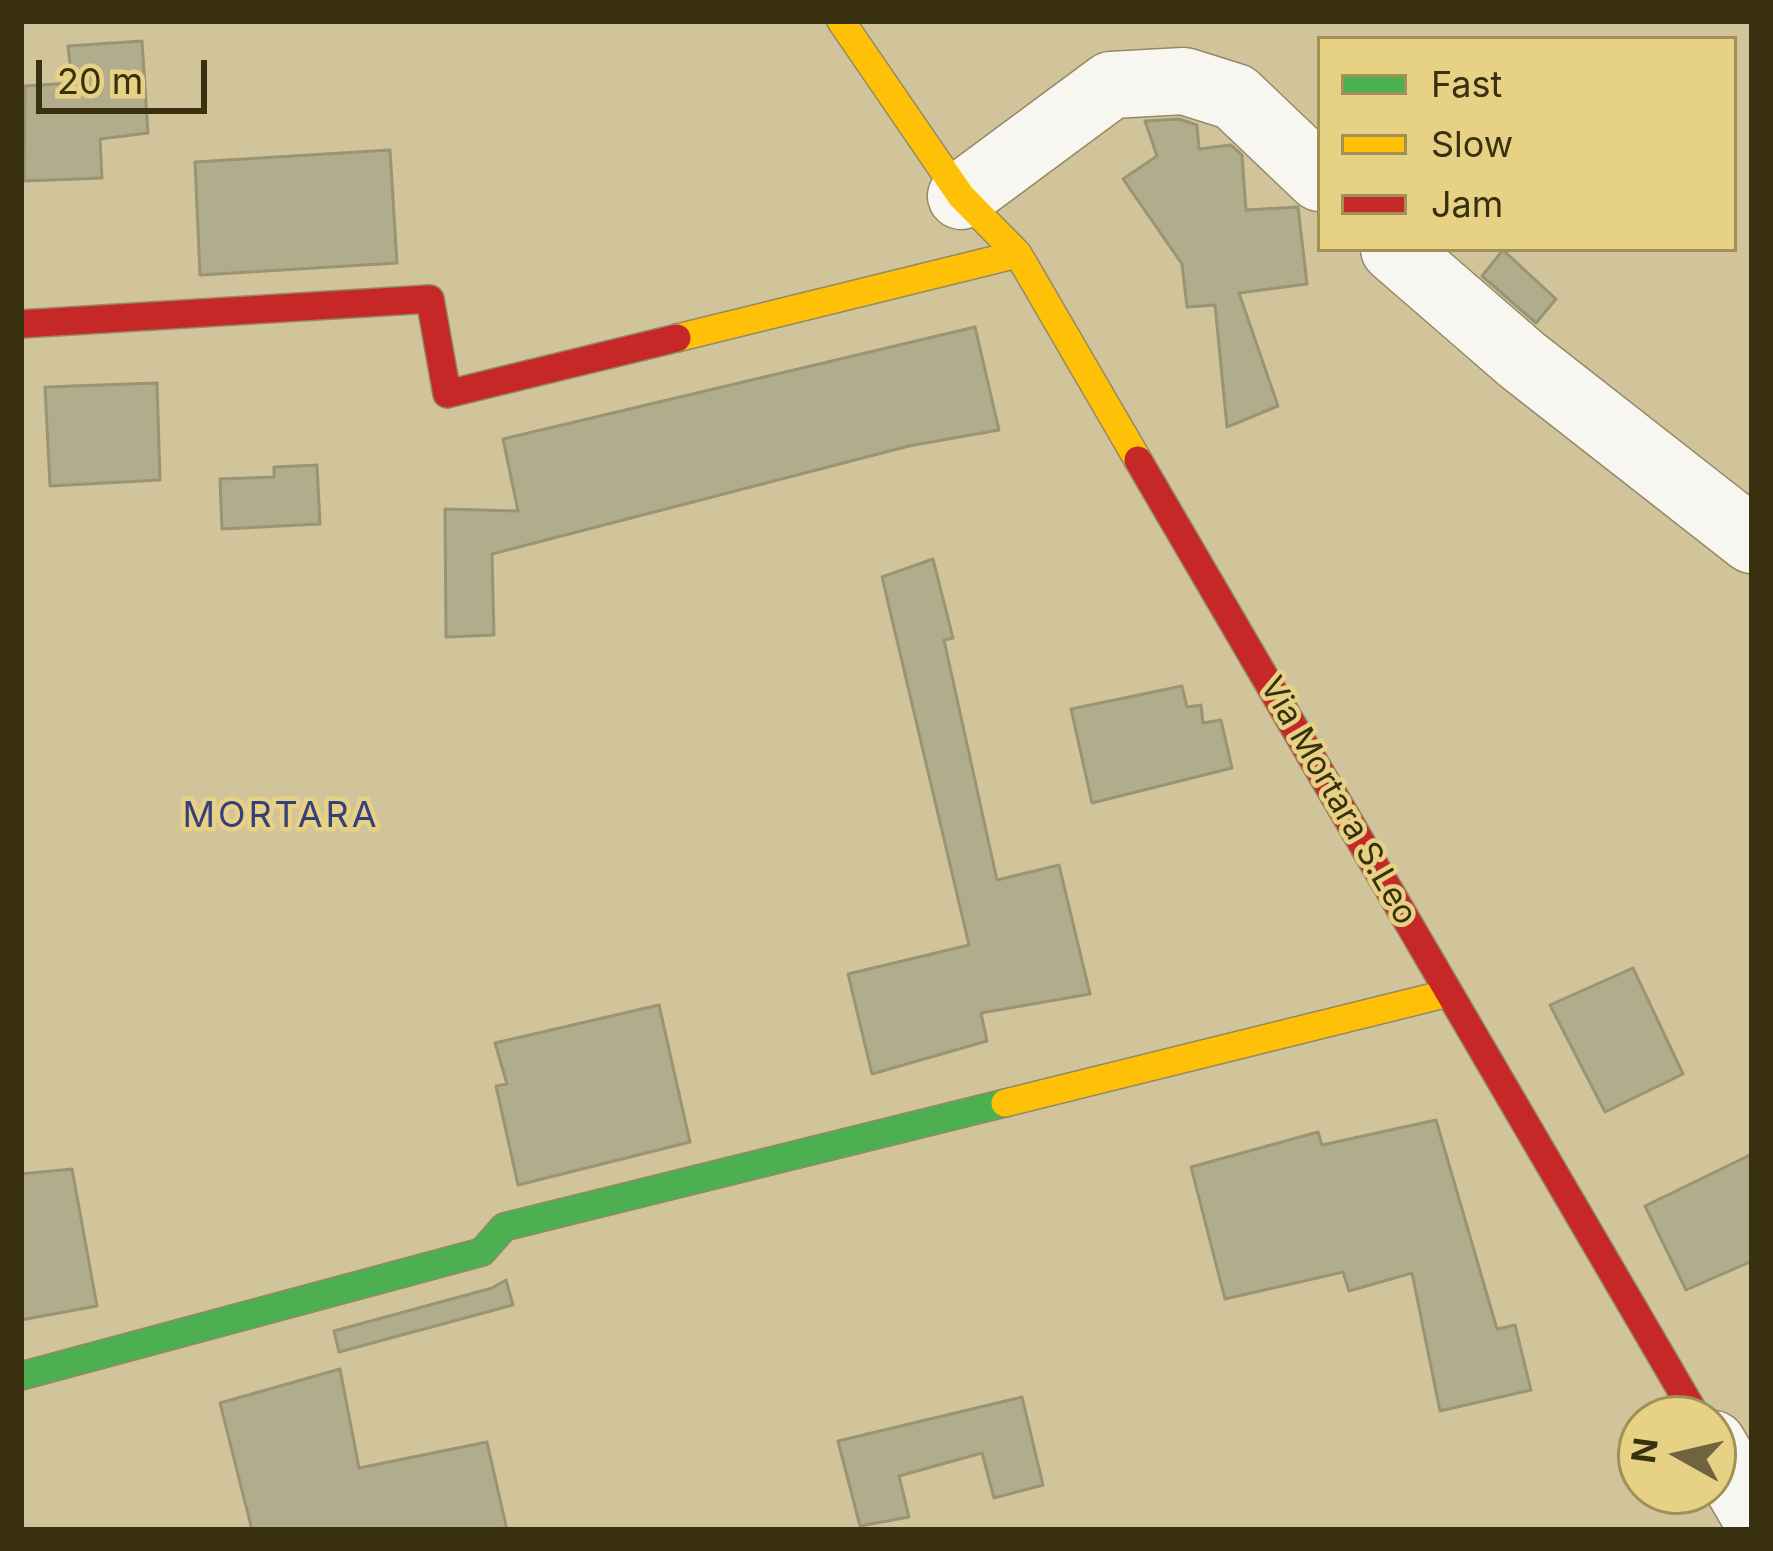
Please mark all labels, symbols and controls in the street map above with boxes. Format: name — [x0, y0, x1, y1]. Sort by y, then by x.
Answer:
scale bar — [42, 36, 213, 110]
legend — [1317, 36, 1737, 252]
text: 20 m — [57, 59, 143, 103]
text: Fast — [1431, 62, 1502, 106]
text: Slow — [1431, 122, 1513, 166]
text: Jam — [1431, 182, 1503, 226]
street label: Via Mortara S.Leo — [1251, 670, 1425, 932]
district label: MORTARA — [182, 794, 380, 838]
north arrow — [1617, 1395, 1737, 1515]
text: N — [1623, 1435, 1666, 1466]

